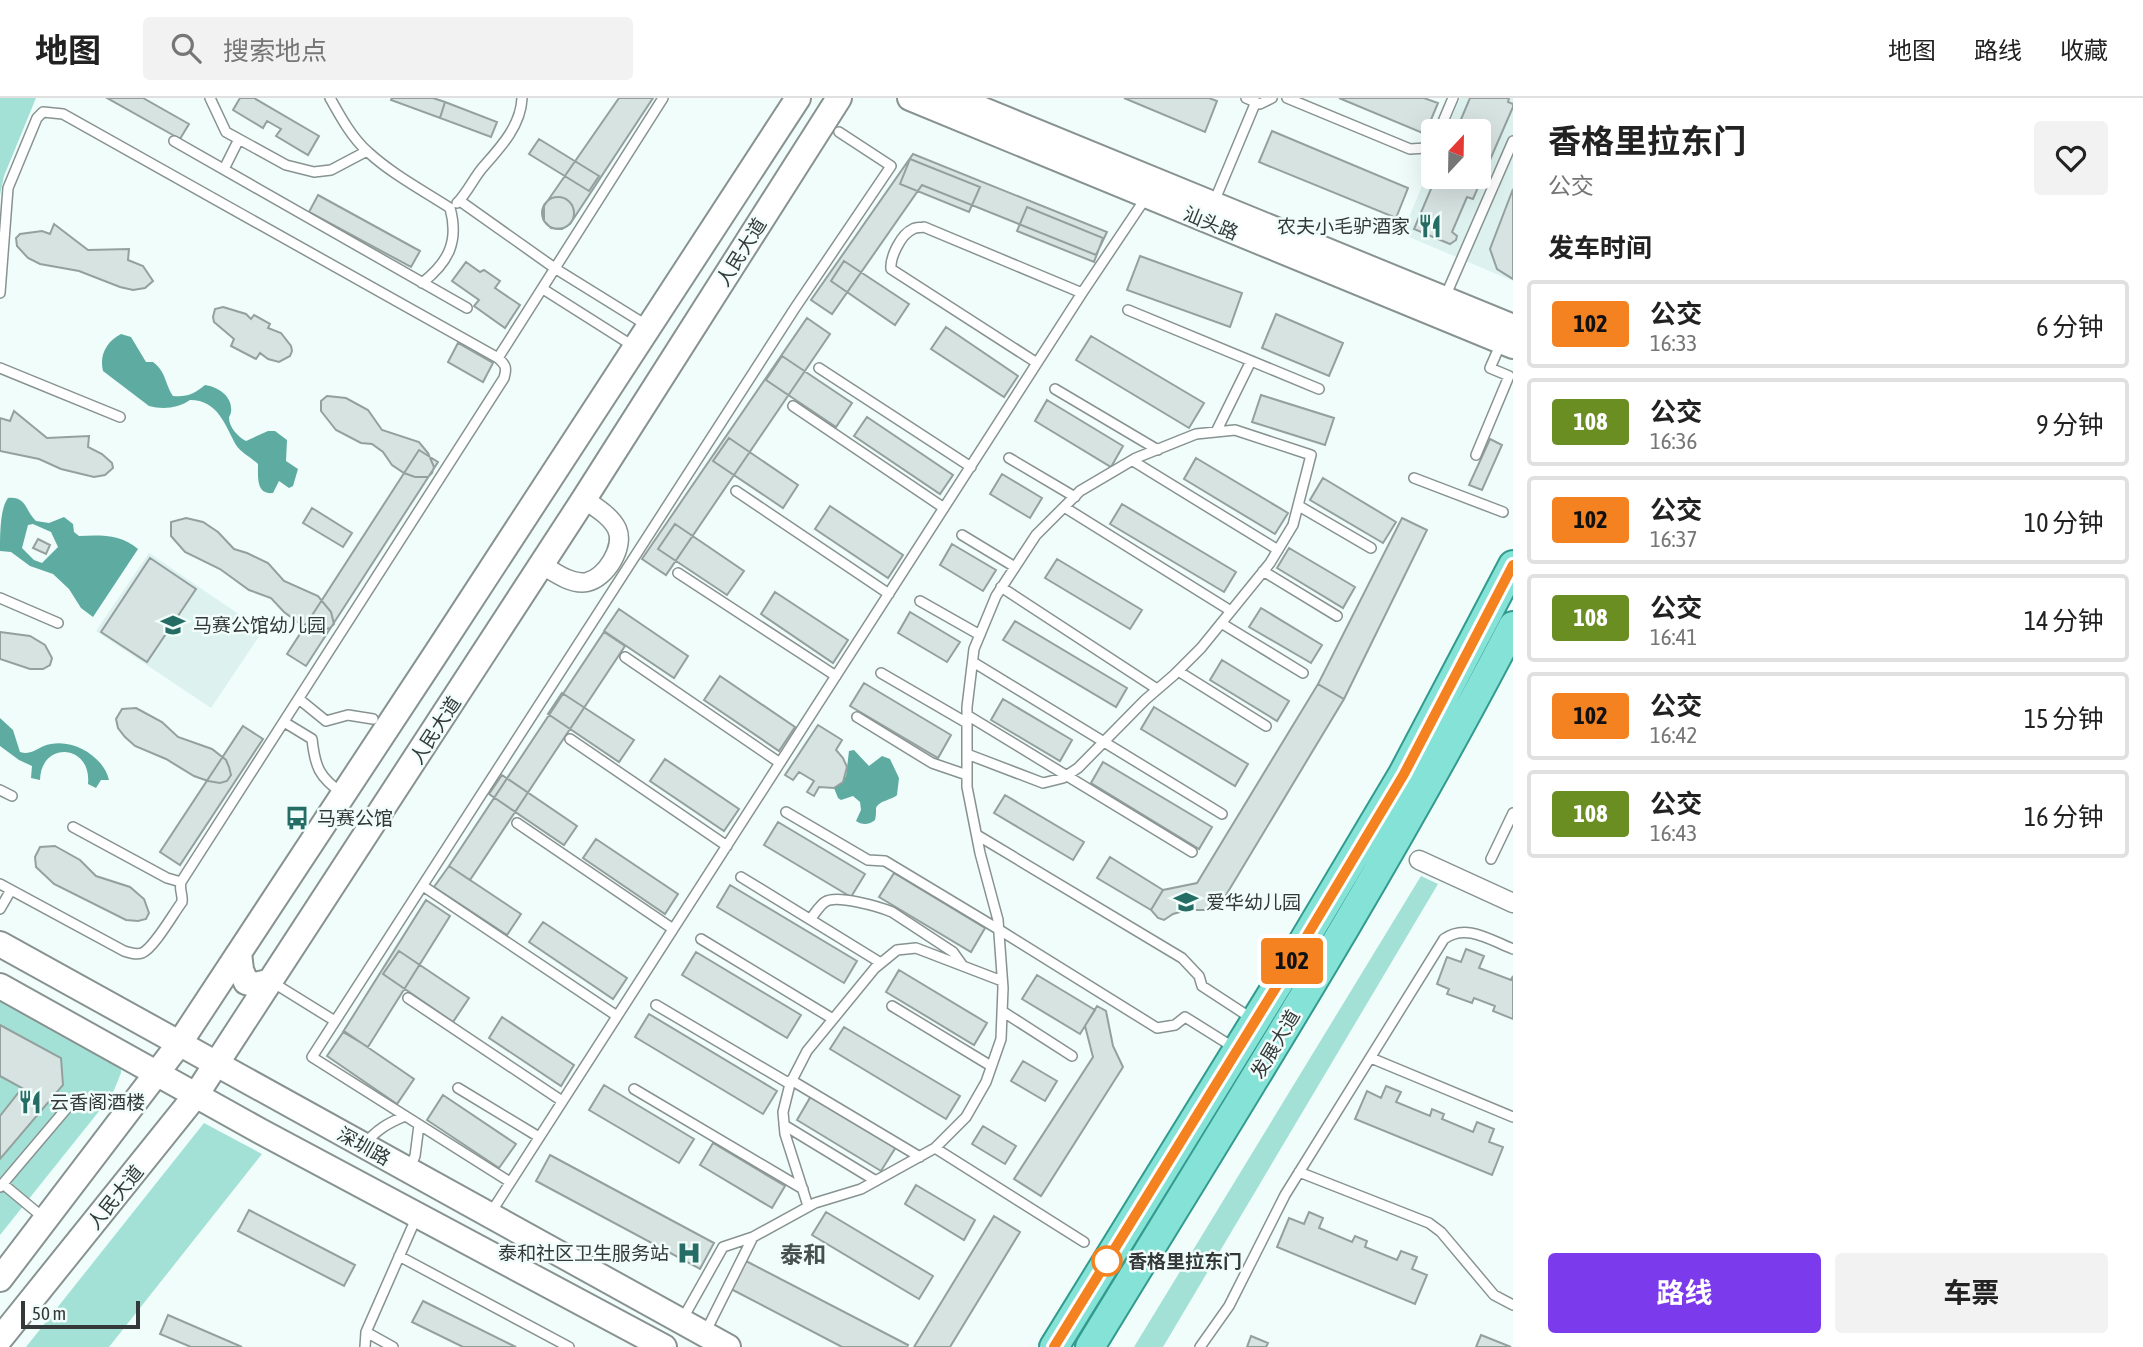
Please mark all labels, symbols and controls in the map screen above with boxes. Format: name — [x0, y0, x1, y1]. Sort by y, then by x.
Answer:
search box — [143, 17, 633, 80]
icon: search — [167, 29, 205, 67]
text: 地图 — [35, 31, 101, 69]
text: 搜索地点 — [223, 36, 327, 66]
text: 地图 — [1888, 37, 1936, 64]
text: 路线 — [1974, 37, 2022, 64]
text: 收藏 — [2060, 37, 2108, 64]
north arrow — [1421, 119, 1491, 189]
map controls — [1421, 119, 1491, 189]
button: heart — [2034, 121, 2108, 195]
text: 香格里拉东门 — [1548, 122, 1746, 160]
text: 公交 — [1548, 173, 1594, 199]
street label: 汕头路 — [1180, 202, 1242, 244]
restaurant icon: 农夫小毛驴酒家 — [1416, 212, 1444, 240]
street label: 人民大道 — [712, 214, 770, 290]
place label: 农夫小毛驴酒家 — [1277, 215, 1410, 237]
text: 发车时间 — [1548, 233, 1652, 263]
text: 公交 — [1650, 299, 1702, 329]
text: 102 — [1574, 310, 1607, 337]
text: 6 分钟 — [2036, 312, 2104, 342]
text: 16:33 — [1650, 330, 1697, 356]
text: 公交 — [1650, 397, 1702, 427]
text: 108 — [1574, 408, 1607, 435]
text: 9 分钟 — [2036, 410, 2104, 440]
text: 16:36 — [1650, 428, 1697, 454]
text: 公交 — [1650, 495, 1702, 525]
text: 102 — [1574, 506, 1607, 533]
text: 10 分钟 — [2024, 508, 2104, 538]
text: 16:37 — [1650, 526, 1697, 552]
text: 公交 — [1650, 593, 1702, 623]
text: 108 — [1574, 604, 1607, 631]
text: 14 分钟 — [2024, 606, 2104, 636]
school or university icon: 马赛公馆幼儿园 — [159, 611, 187, 639]
place label: 马赛公馆幼儿园 — [193, 614, 326, 636]
text: 16:41 — [1650, 624, 1697, 650]
text: 公交 — [1650, 691, 1702, 721]
street label: 人民大道 — [405, 692, 465, 768]
text: 102 — [1574, 702, 1607, 729]
text: 15 分钟 — [2024, 704, 2104, 734]
text: 16:42 — [1650, 722, 1697, 748]
text: 公交 — [1650, 789, 1702, 819]
text: 108 — [1574, 800, 1607, 827]
text: 16 分钟 — [2024, 802, 2104, 832]
bus stop icon: 马赛公馆 — [283, 804, 311, 832]
place label: 马赛公馆 — [317, 807, 393, 829]
text: 16:43 — [1650, 820, 1697, 846]
school or university icon: 爱华幼儿园 — [1172, 888, 1200, 916]
place label: 爱华幼儿园 — [1206, 891, 1301, 913]
line badge: 102 — [1252, 938, 1332, 984]
text: 102 — [1275, 947, 1309, 974]
street label: 发展大道 — [1246, 1006, 1304, 1082]
restaurant icon: 云香阁酒楼 — [16, 1088, 44, 1116]
place label: 云香阁酒楼 — [50, 1091, 145, 1113]
street label: 深圳路 — [334, 1123, 394, 1169]
street label: 人民大道 — [83, 1161, 147, 1233]
hospital icon: 泰和社区卫生服务站 — [675, 1239, 703, 1267]
place label: 泰和社区卫生服务站 — [498, 1242, 669, 1264]
district label: 泰和 — [780, 1242, 826, 1268]
marker: 香格里拉东门 — [1092, 1246, 1122, 1276]
place label: 香格里拉东门 — [1128, 1250, 1242, 1272]
button: 路线 — [1548, 1253, 1821, 1333]
button: 车票 — [1835, 1253, 2108, 1333]
scale bar — [21, 1298, 140, 1330]
text: 50 m — [32, 1302, 66, 1324]

